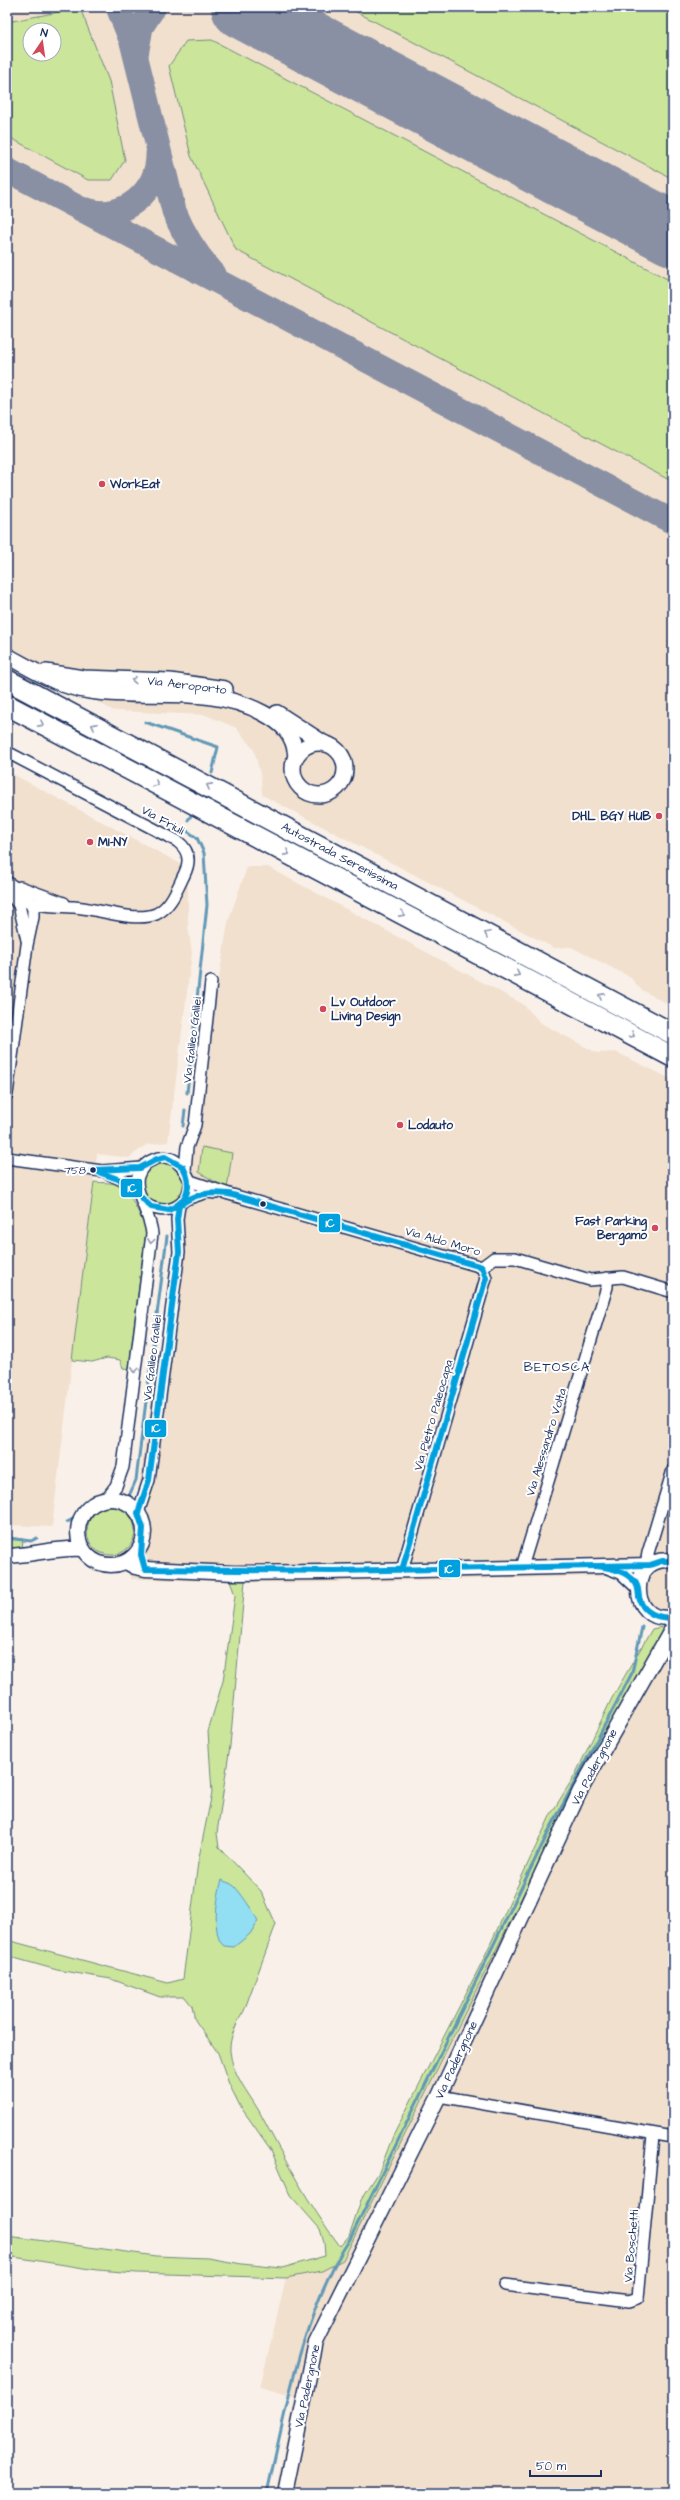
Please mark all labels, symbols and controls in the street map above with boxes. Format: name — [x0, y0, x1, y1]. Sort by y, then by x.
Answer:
north arrow — [22, 22, 62, 62]
text: N — [39, 25, 49, 41]
place label: WorkEat — [109, 476, 160, 493]
marker: WorkEat — [97, 479, 107, 489]
street label: Via Aeroporto — [146, 672, 228, 699]
one-way arrow — [131, 676, 137, 684]
one-way arrow — [37, 719, 45, 726]
one-way arrow — [91, 723, 98, 730]
one-way arrow — [152, 780, 160, 787]
one-way arrow — [206, 784, 213, 791]
street label: Via Friuli — [138, 802, 188, 839]
place label: DHL BGY HUB — [572, 808, 651, 825]
marker: DHL BGY HUB — [654, 811, 664, 821]
street label: Autostrada Serenissima — [278, 818, 401, 895]
place label: MI-NY — [98, 834, 128, 851]
marker: MI-NY — [85, 837, 95, 847]
one-way arrow — [283, 848, 290, 856]
one-way arrow — [398, 909, 405, 916]
one-way arrow — [484, 932, 491, 939]
one-way arrow — [513, 970, 520, 977]
one-way arrow — [598, 993, 606, 1000]
place label: Lv Outdoor Living Design — [331, 994, 400, 1027]
street label: Via Galileo Galilei — [179, 996, 206, 1084]
marker: Lv Outdoor Living Design — [318, 1004, 328, 1014]
one-way arrow — [628, 1030, 635, 1038]
place label: Lodauto — [408, 1117, 453, 1134]
marker: Lodauto — [395, 1120, 405, 1130]
place label: 758 — [64, 1163, 86, 1178]
marker: 758 — [88, 1165, 98, 1175]
line badge: 1C — [120, 1178, 143, 1198]
text: 1C — [127, 1181, 137, 1196]
unlabelled marker — [258, 1199, 268, 1209]
line badge: 1C — [318, 1213, 341, 1233]
place label: Fast Parking Bergamo — [575, 1213, 648, 1246]
text: 1C — [325, 1216, 335, 1231]
street label: Via Aldo Moro — [403, 1223, 483, 1260]
marker: Fast Parking Bergamo — [650, 1223, 660, 1233]
one-way arrow — [147, 1238, 156, 1244]
street label: Via Galileo Galilei — [139, 1314, 166, 1402]
street label: Via Pietro Paleocapa — [410, 1358, 457, 1473]
district label: BETOSCA — [524, 1358, 590, 1376]
one-way arrow — [131, 1367, 140, 1373]
street label: Via Alessandro Volta — [522, 1386, 571, 1498]
line badge: 1C — [144, 1419, 167, 1438]
text: 1C — [151, 1421, 161, 1436]
line badge: 1C — [438, 1559, 461, 1578]
text: 1C — [444, 1562, 454, 1577]
street label: Via Padergnone — [567, 1725, 623, 1809]
street label: Via Padergnone — [431, 2018, 483, 2103]
street label: Via Boschetti — [620, 2209, 643, 2283]
street label: Via Padergnone — [290, 2342, 326, 2430]
scale bar — [530, 2452, 601, 2478]
text: 50 m — [536, 2458, 567, 2475]

